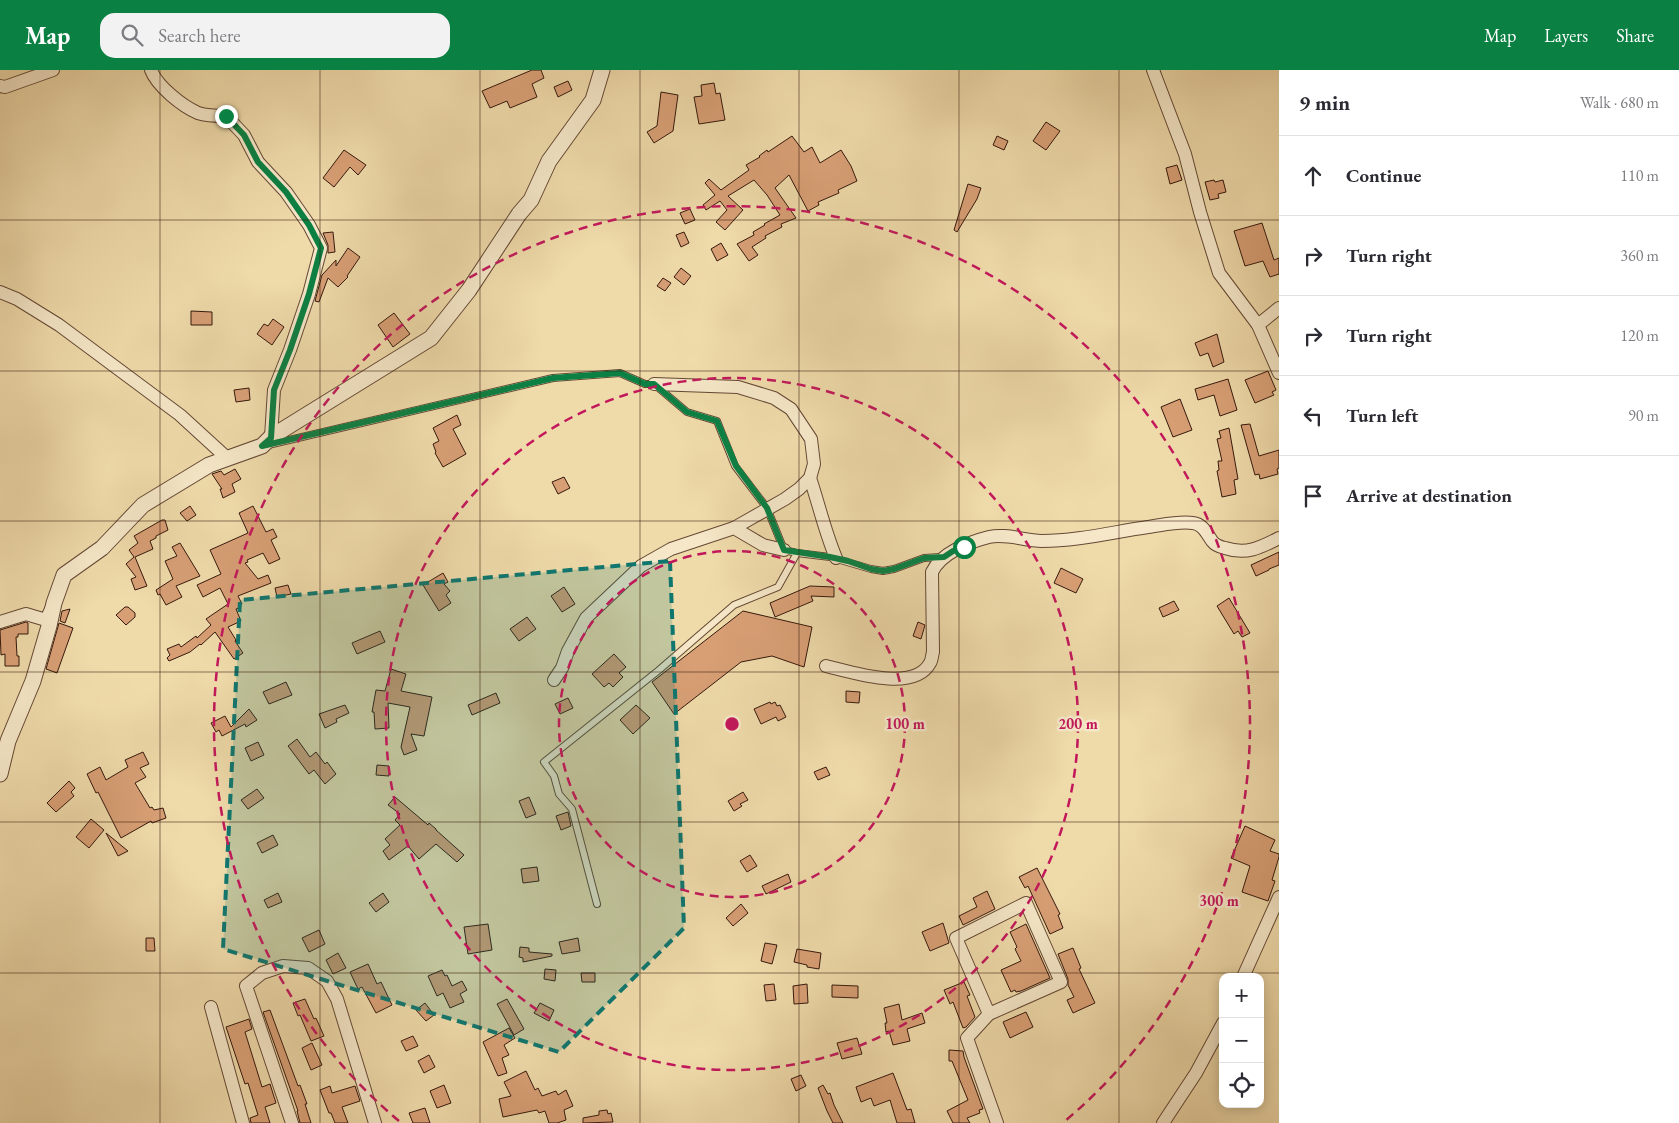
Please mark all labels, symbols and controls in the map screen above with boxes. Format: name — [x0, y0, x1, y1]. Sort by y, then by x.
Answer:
search box — [100, 13, 450, 58]
text: Map — [25, 20, 70, 51]
icon: search — [118, 21, 146, 49]
text: Search here — [158, 23, 241, 48]
text: Map — [1484, 24, 1516, 47]
text: Layers — [1544, 24, 1588, 47]
text: Share — [1616, 24, 1654, 47]
text: 9 min — [1299, 89, 1350, 116]
text: Walk · 680 m — [1580, 92, 1659, 113]
route end — [215, 105, 238, 128]
icon: ahead — [1299, 162, 1327, 190]
text: Continue — [1346, 163, 1421, 188]
text: 110 m — [1620, 165, 1659, 186]
icon: right — [1299, 242, 1327, 270]
text: Turn right — [1346, 243, 1432, 268]
text: 360 m — [1620, 245, 1659, 266]
icon: right — [1299, 322, 1327, 350]
text: Turn right — [1346, 323, 1432, 348]
text: 120 m — [1620, 325, 1659, 346]
icon: left — [1299, 402, 1327, 430]
text: Turn left — [1346, 403, 1418, 428]
text: 90 m — [1628, 405, 1659, 426]
icon: arrive — [1299, 482, 1327, 510]
text: Arrive at destination — [1346, 483, 1512, 508]
route start — [953, 536, 976, 559]
text: 100 m — [885, 714, 925, 733]
text: 200 m — [1058, 714, 1098, 733]
centre of rings — [723, 715, 741, 733]
text: 300 m — [1199, 891, 1239, 910]
map controls — [1219, 973, 1264, 1108]
button: + — [1219, 973, 1264, 1018]
button: − — [1219, 1018, 1264, 1063]
button: locate — [1219, 1063, 1264, 1108]

